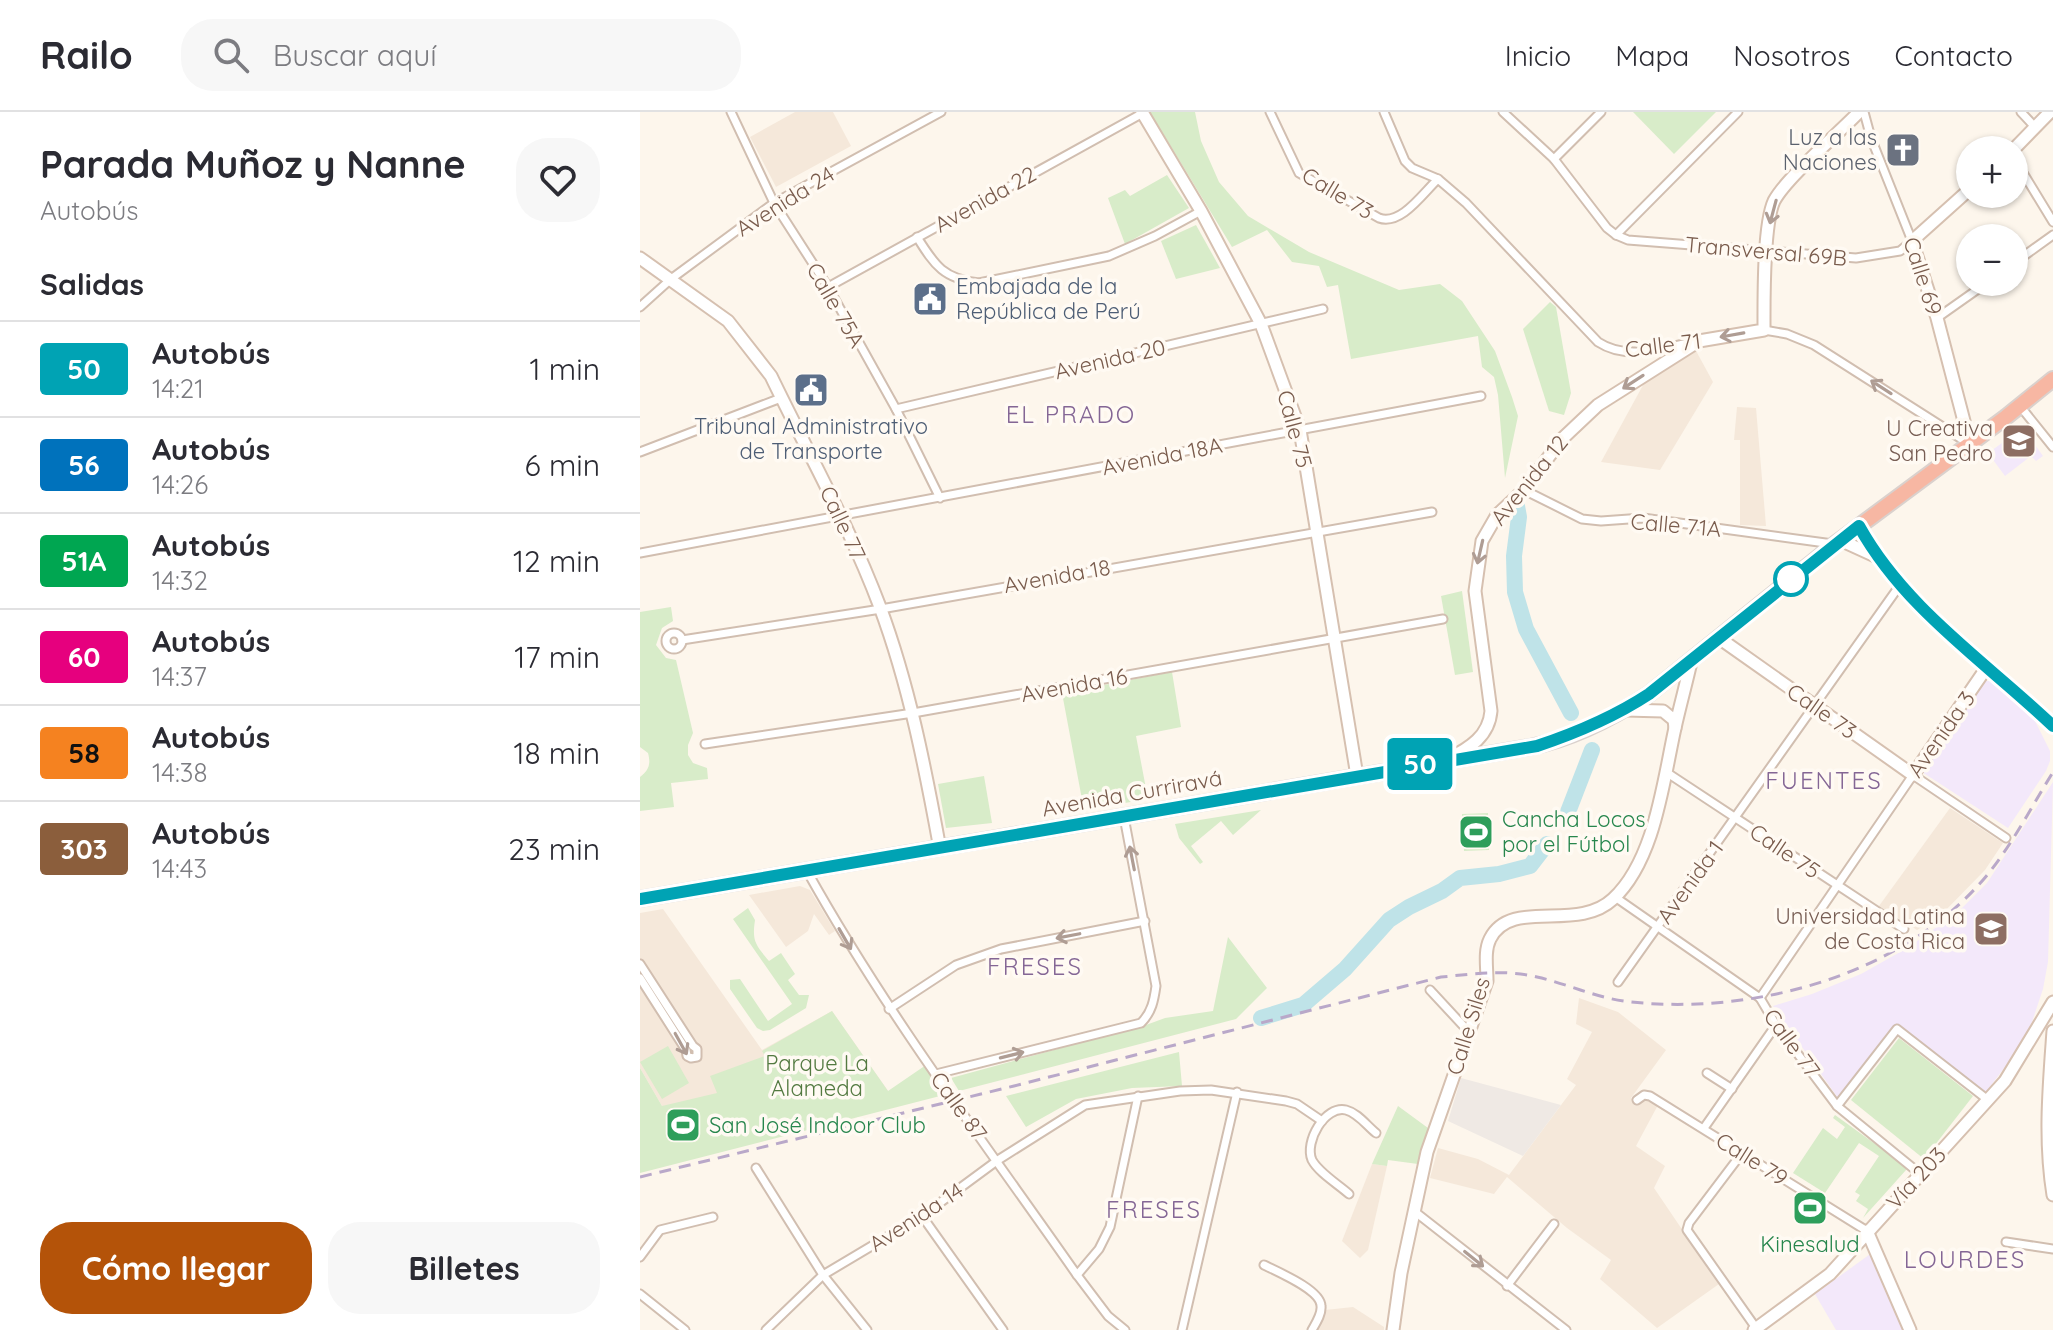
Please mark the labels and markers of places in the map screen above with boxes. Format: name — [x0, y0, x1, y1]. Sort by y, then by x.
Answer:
place label: Luz a las Naciones — [1783, 123, 1877, 176]
church icon: Luz a las Naciones — [1884, 131, 1922, 169]
place label: Embajada de la República de Perú — [956, 272, 1141, 325]
public building icon: Embajada de la República de Perú — [911, 280, 949, 318]
public building icon: Tribunal Administrativo de Transporte — [792, 371, 830, 409]
place label: Tribunal Administrativo de Transporte — [694, 412, 928, 465]
place label: U Creativa San Pedro — [1886, 414, 1993, 467]
school or university icon: U Creativa San Pedro — [2000, 422, 2038, 460]
unlabelled marker — [1774, 562, 1808, 596]
place label: Cancha Locos por el Fútbol — [1502, 805, 1646, 858]
sports icon: Cancha Locos por el Fútbol — [1457, 813, 1495, 851]
place label: Universidad Latina de Costa Rica — [1775, 902, 1965, 955]
school or university icon: Universidad Latina de Costa Rica — [1972, 910, 2010, 948]
sports icon: San José Indoor Club — [664, 1106, 702, 1144]
place label: San José Indoor Club — [709, 1111, 926, 1139]
sports icon: Kinesalud — [1791, 1189, 1829, 1227]
place label: Kinesalud — [1760, 1230, 1860, 1258]

